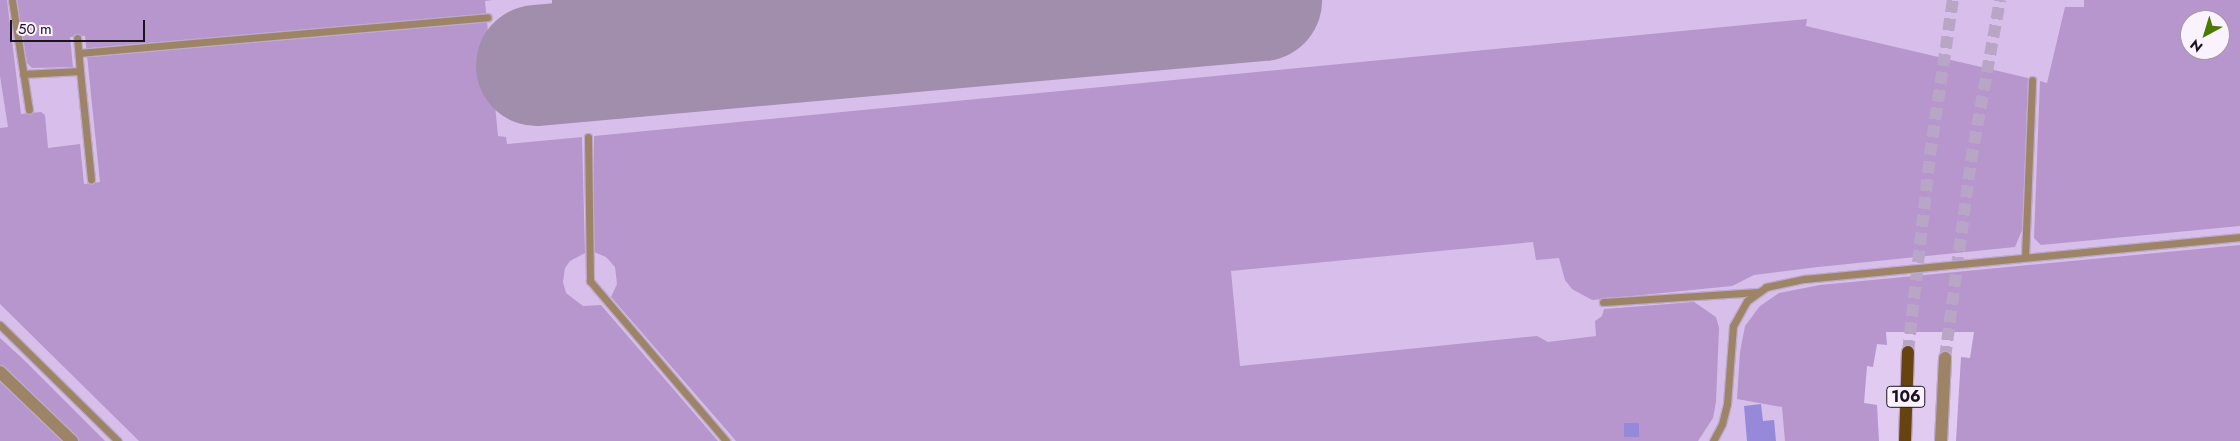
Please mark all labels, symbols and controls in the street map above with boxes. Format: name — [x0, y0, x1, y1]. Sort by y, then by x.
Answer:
scale bar — [12, 10, 148, 42]
north arrow — [2180, 10, 2230, 60]
text: 50 m — [18, 18, 52, 40]
text: N — [2186, 35, 2207, 57]
road number: 106 — [1886, 384, 1926, 411]

